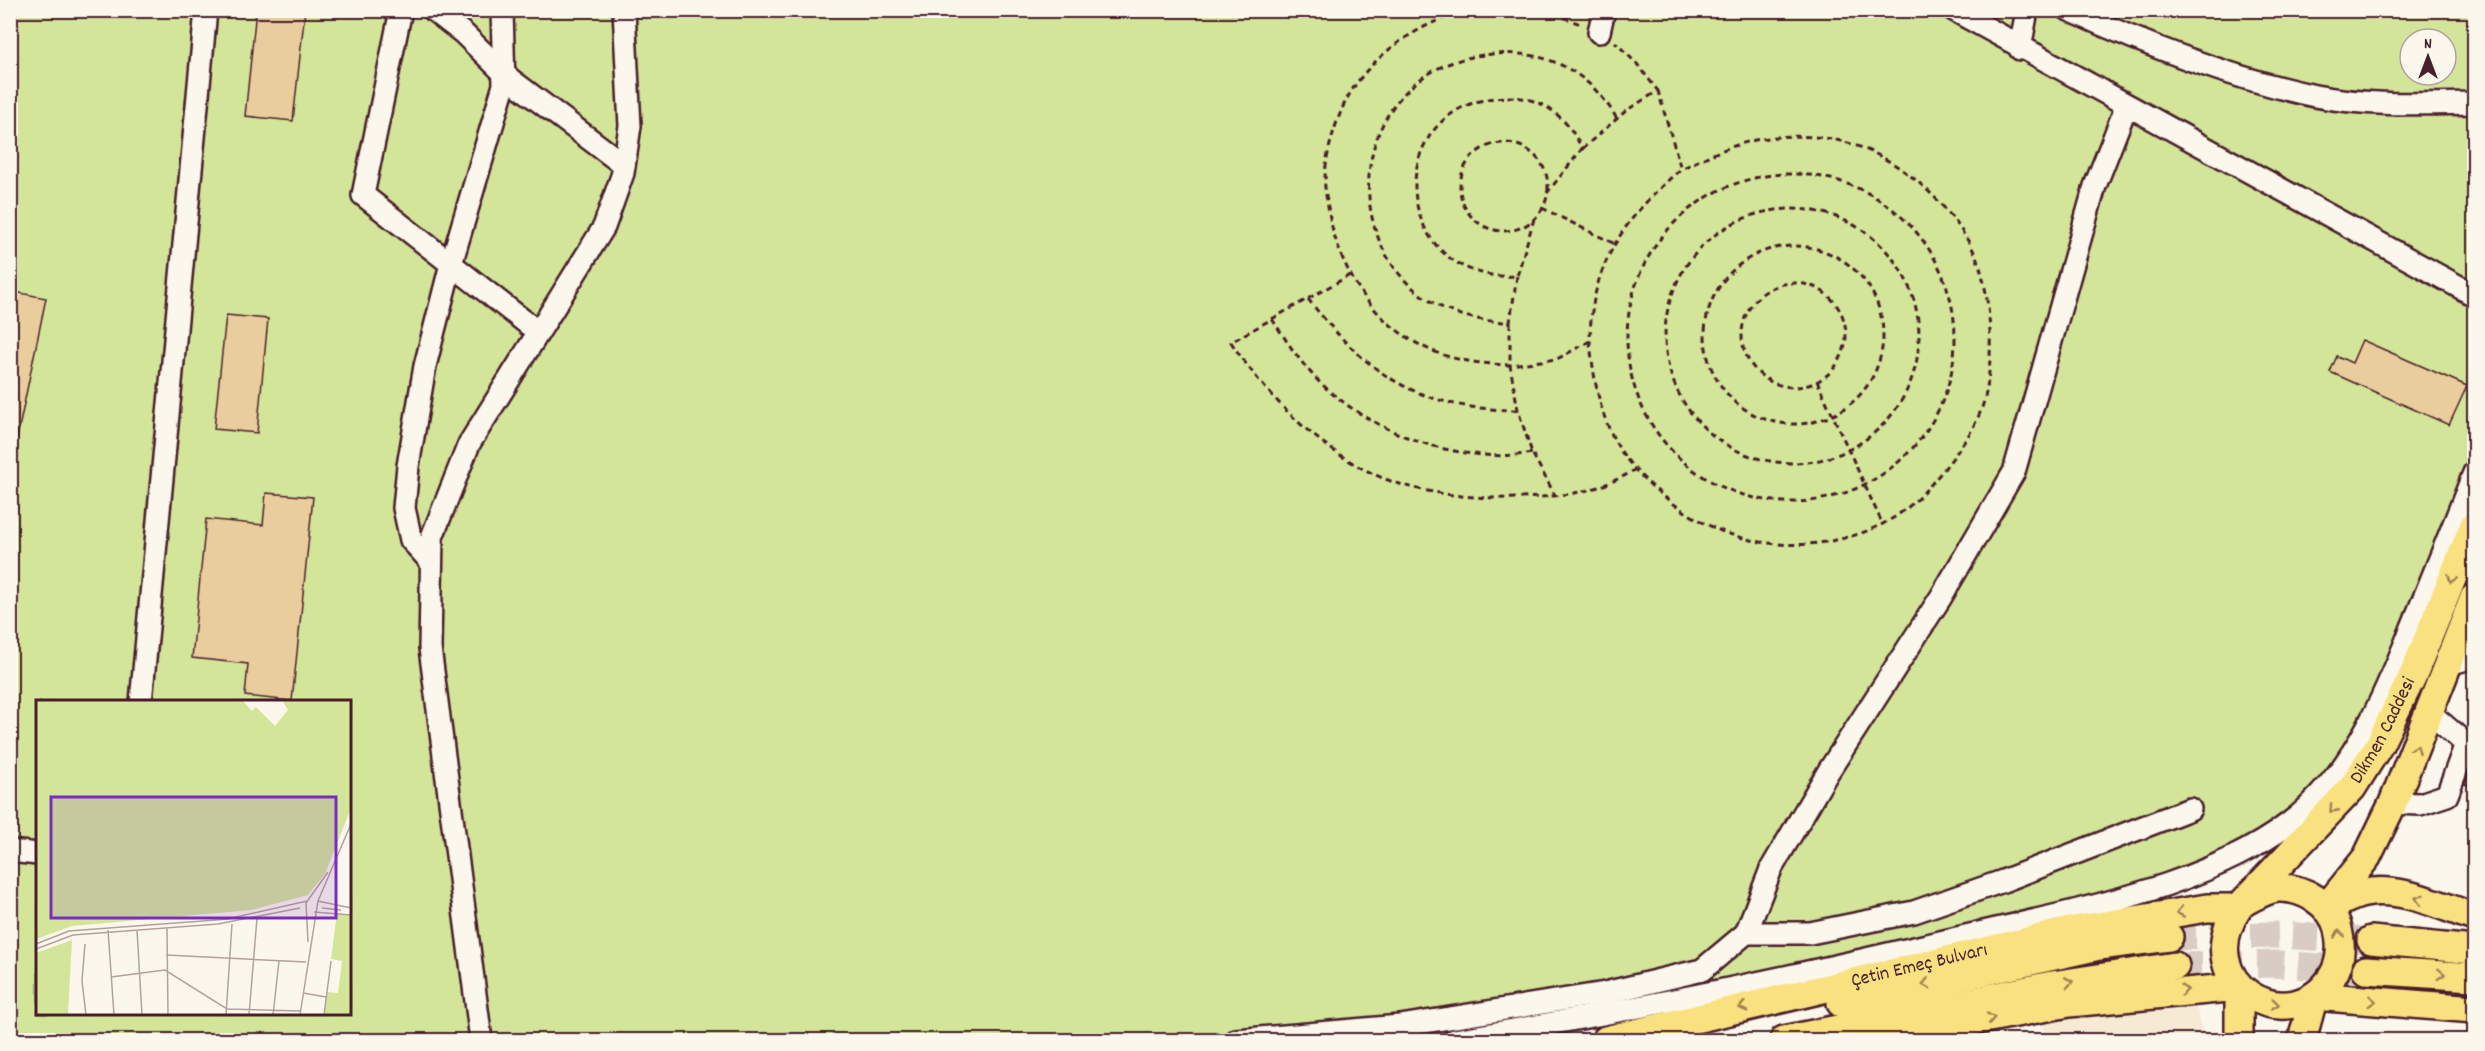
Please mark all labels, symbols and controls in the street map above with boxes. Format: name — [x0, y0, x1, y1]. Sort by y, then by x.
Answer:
north arrow — [2398, 27, 2458, 87]
text: N — [2424, 33, 2432, 56]
one-way arrow — [2447, 573, 2459, 584]
street label: Dikmen Caddesi — [2344, 673, 2424, 790]
inset map — [36, 700, 351, 1015]
one-way arrow — [2409, 744, 2421, 755]
one-way arrow — [2329, 803, 2340, 813]
one-way arrow — [2414, 894, 2425, 907]
one-way arrow — [2175, 906, 2184, 918]
one-way arrow — [2333, 929, 2345, 939]
street label: Çetin Emeç Bulvarı — [1849, 937, 1990, 996]
one-way arrow — [2437, 967, 2446, 980]
one-way arrow — [1922, 976, 1932, 989]
one-way arrow — [2064, 976, 2074, 989]
one-way arrow — [2180, 984, 2189, 997]
one-way arrow — [2368, 994, 2377, 1007]
one-way arrow — [2270, 997, 2279, 1009]
one-way arrow — [1738, 1000, 1748, 1013]
one-way arrow — [1986, 1012, 1996, 1025]

